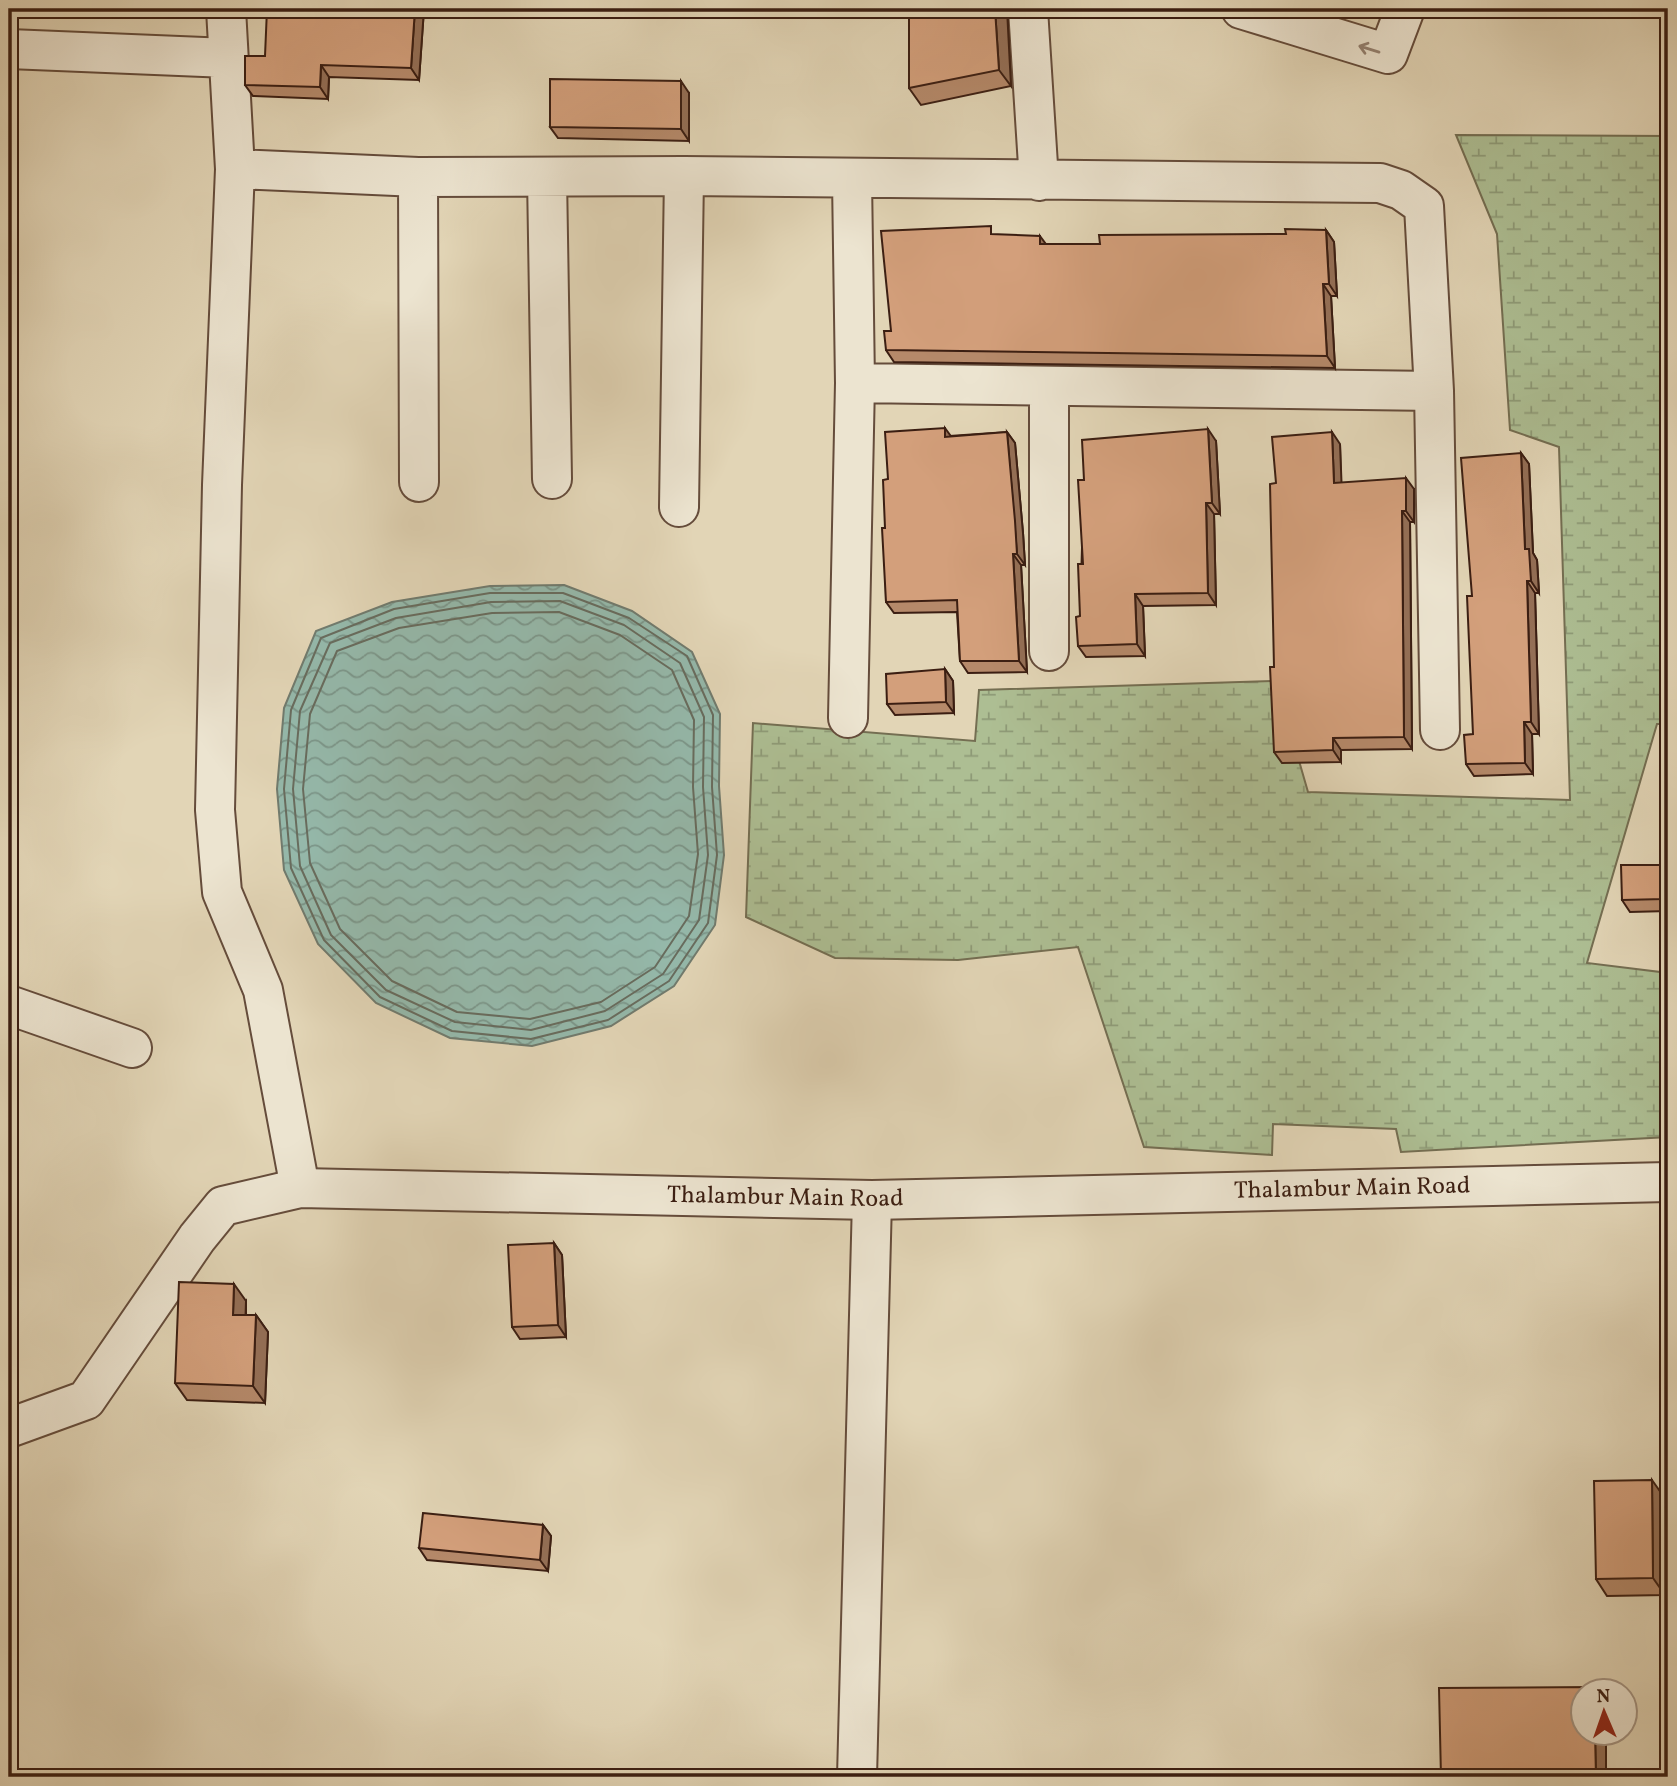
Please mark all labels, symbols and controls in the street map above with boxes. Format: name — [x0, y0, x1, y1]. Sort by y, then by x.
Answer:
one-way arrow — [1358, 41, 1380, 54]
street label: Thalambur Main Road — [1233, 1169, 1471, 1209]
street label: Thalambur Main Road — [667, 1179, 904, 1217]
north arrow — [1568, 1678, 1638, 1748]
text: N — [1596, 1684, 1611, 1710]

